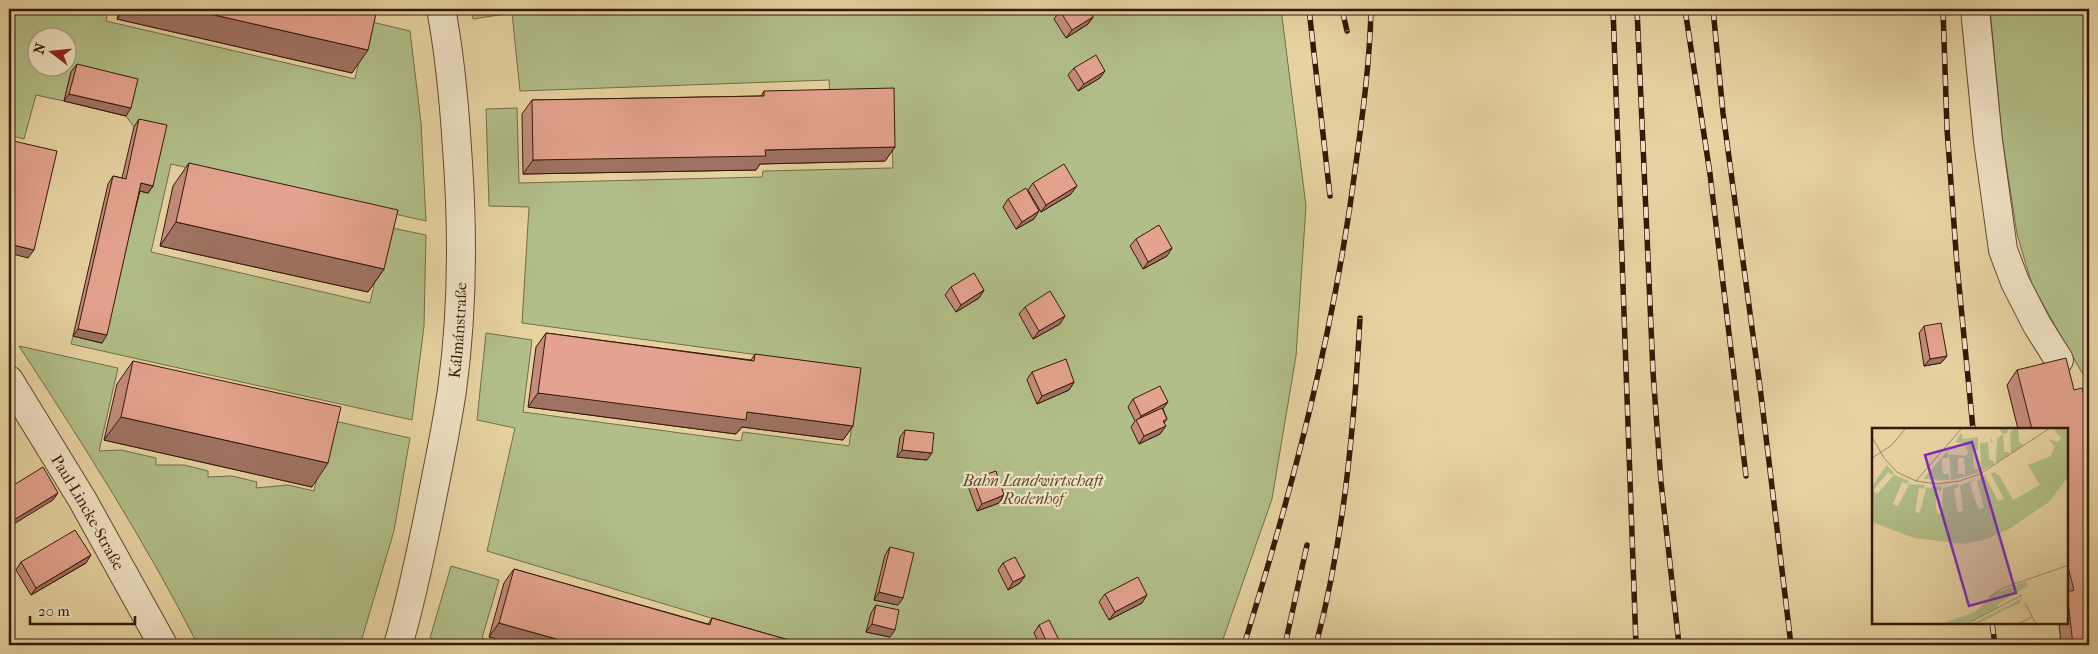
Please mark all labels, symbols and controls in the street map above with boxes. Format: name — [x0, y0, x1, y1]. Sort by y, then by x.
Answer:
north arrow — [28, 28, 78, 78]
text: N — [30, 41, 50, 56]
street label: Kálmánstraße — [444, 282, 470, 379]
inset map — [1872, 428, 2068, 624]
street label: Paul-Lincke-Straße — [47, 451, 129, 573]
park label: Bahn Landwirtschaft Rodenhof — [962, 471, 1104, 508]
scale bar — [30, 594, 135, 626]
text: 20 m — [38, 602, 70, 620]

